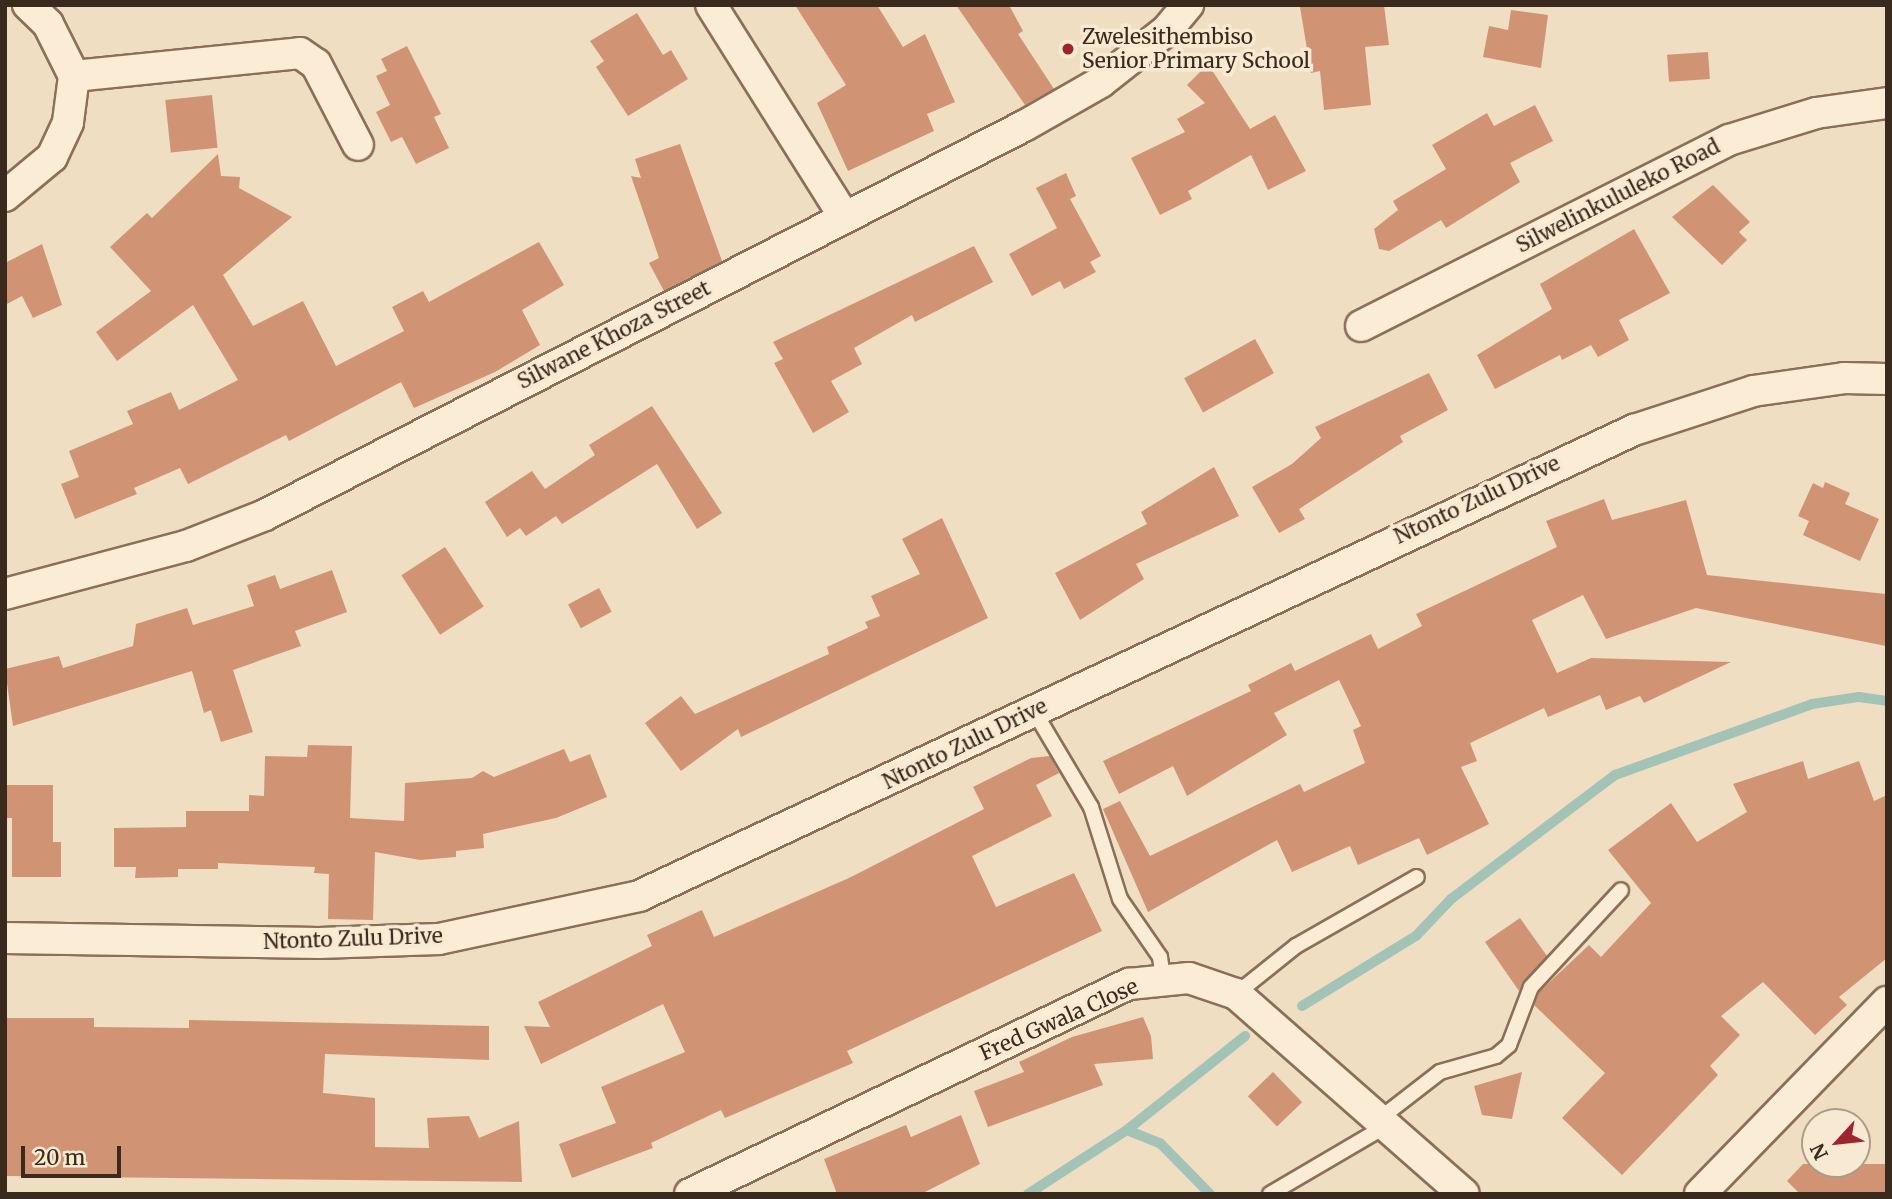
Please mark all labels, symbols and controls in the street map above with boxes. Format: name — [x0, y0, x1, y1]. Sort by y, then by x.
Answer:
place label: Zwelesithembiso Senior Primary School — [1082, 24, 1310, 74]
marker: Zwelesithembiso Senior Primary School — [1060, 41, 1076, 57]
street label: Silwelinkululeko Road — [1512, 134, 1724, 258]
street label: Silwane Khoza Street — [513, 275, 715, 395]
street label: Ntonto Zulu Drive — [1390, 451, 1564, 549]
street label: Ntonto Zulu Drive — [879, 693, 1051, 795]
street label: Ntonto Zulu Drive — [263, 923, 443, 955]
street label: Fred Gwala Close — [976, 974, 1142, 1066]
north arrow — [1801, 1108, 1871, 1178]
scale bar — [24, 1132, 124, 1176]
text: N — [1805, 1139, 1833, 1164]
text: 20 m — [34, 1144, 85, 1171]

